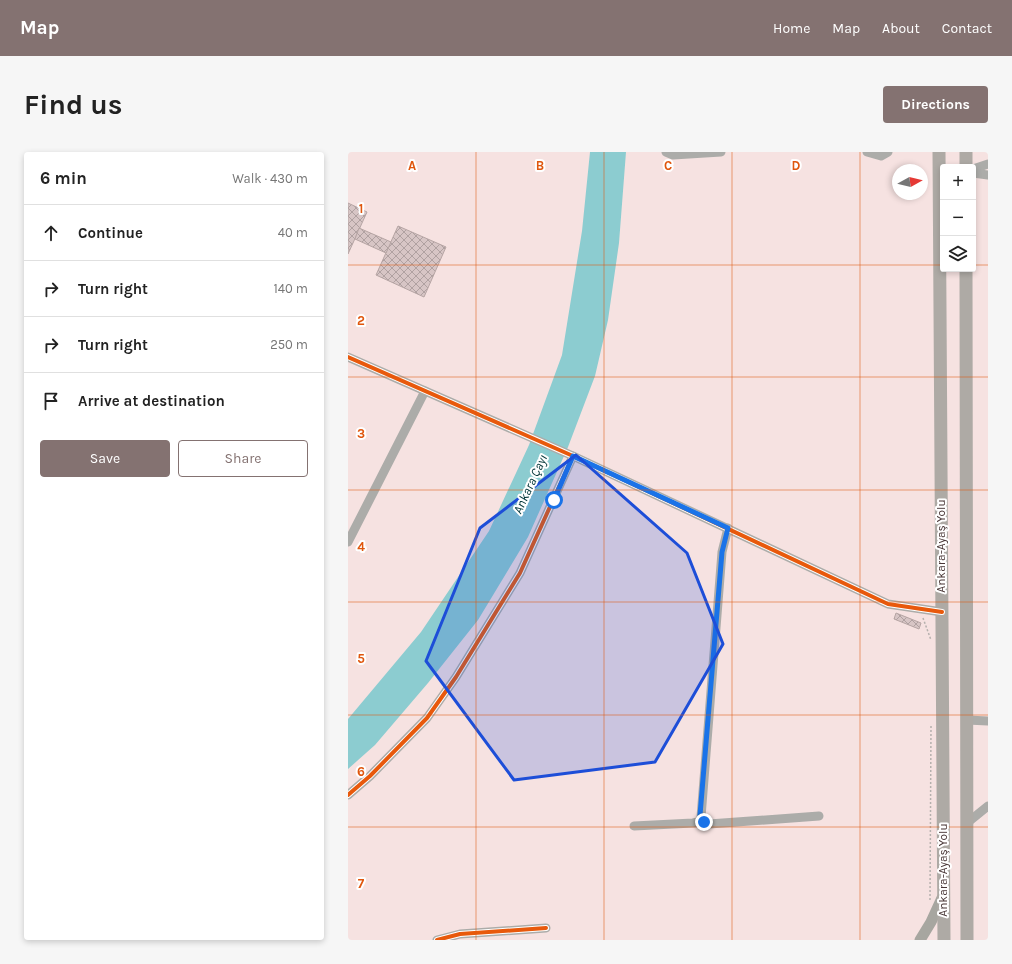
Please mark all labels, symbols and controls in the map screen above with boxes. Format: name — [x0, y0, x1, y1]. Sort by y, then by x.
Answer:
text: Map — [20, 17, 59, 39]
text: Home — [773, 20, 810, 37]
text: Map — [832, 20, 860, 37]
text: About — [882, 20, 920, 37]
text: Contact — [942, 20, 992, 37]
button: Directions — [883, 86, 988, 123]
text: Find us — [24, 88, 123, 121]
text: A — [408, 158, 416, 173]
text: B — [536, 158, 544, 173]
text: C — [664, 158, 672, 173]
text: D — [792, 158, 801, 173]
north arrow — [892, 164, 928, 200]
map controls — [940, 164, 976, 272]
button: + — [940, 164, 976, 200]
text: 6 min — [40, 168, 87, 188]
text: Walk · 430 m — [232, 171, 308, 186]
button: − — [940, 200, 976, 236]
text: 1 — [359, 201, 363, 216]
icon: ahead — [40, 222, 62, 244]
text: Continue — [78, 224, 143, 242]
text: 40 m — [278, 225, 308, 240]
button: layers — [940, 236, 976, 272]
icon: right — [40, 278, 62, 300]
text: Turn right — [78, 280, 148, 298]
text: 140 m — [273, 281, 308, 296]
text: 2 — [357, 313, 365, 328]
icon: right — [40, 334, 62, 356]
text: Turn right — [78, 336, 148, 354]
text: 250 m — [270, 337, 308, 352]
icon: arrive — [40, 390, 62, 412]
text: Arrive at destination — [78, 392, 225, 410]
text: 3 — [357, 426, 365, 441]
button: Save — [40, 440, 170, 477]
button: Share — [178, 440, 308, 477]
water label: Ankara Çayı — [510, 452, 550, 516]
route start — [545, 491, 563, 509]
street label: Ankara-Ayaş Yolu — [934, 499, 948, 593]
text: 4 — [357, 539, 365, 554]
text: 5 — [357, 651, 365, 666]
text: 6 — [357, 764, 365, 779]
route end — [695, 813, 713, 831]
street label: Ankara-Ayaş Yolu — [936, 823, 950, 917]
text: 7 — [358, 876, 365, 891]

